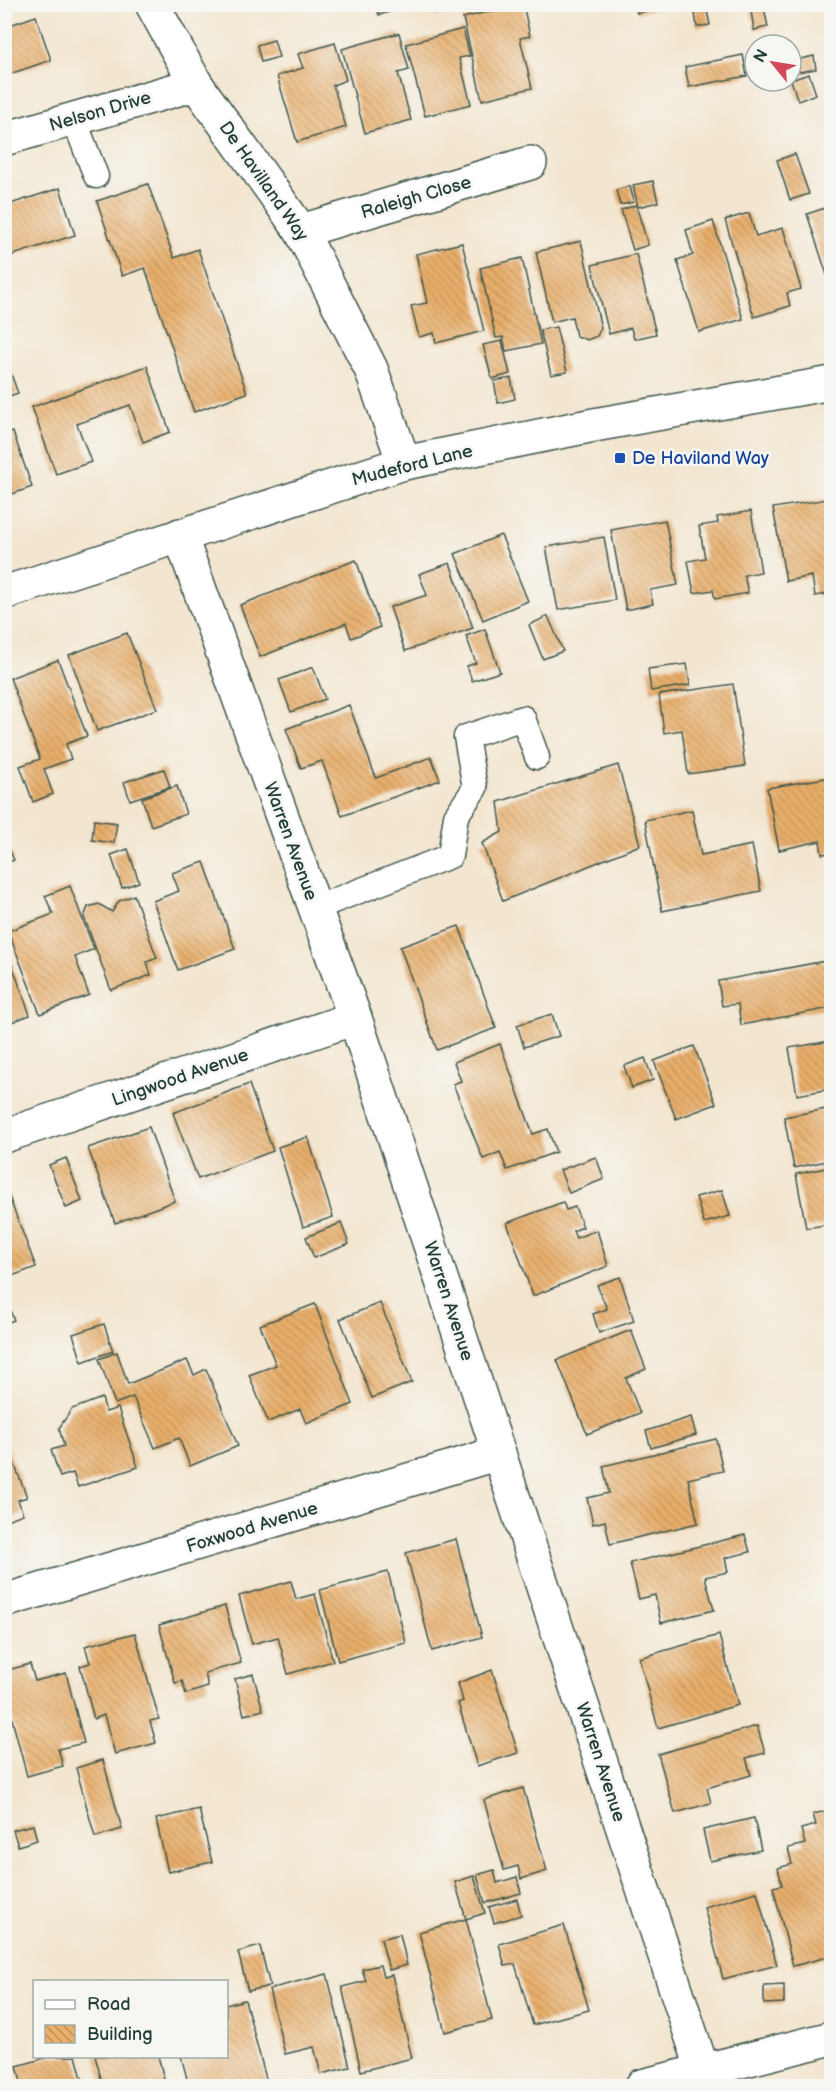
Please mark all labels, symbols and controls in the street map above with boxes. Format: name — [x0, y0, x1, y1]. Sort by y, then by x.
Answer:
north arrow — [743, 33, 803, 93]
text: N — [750, 46, 773, 66]
street label: Nelson Drive — [47, 87, 154, 136]
street label: De Havilland Way — [215, 118, 313, 246]
street label: Raleigh Close — [359, 172, 474, 223]
street label: Mudeford Lane — [350, 440, 475, 491]
place label: De Haviland Way — [632, 448, 770, 469]
marker: De Haviland Way — [613, 451, 627, 465]
street label: Warren Avenue — [259, 779, 322, 903]
street label: Lingwood Avenue — [109, 1044, 252, 1111]
street label: Warren Avenue — [419, 1239, 478, 1364]
street label: Foxwood Avenue — [184, 1497, 321, 1557]
street label: Warren Avenue — [571, 1700, 630, 1825]
legend — [33, 1980, 228, 2058]
text: Road — [87, 1994, 131, 2015]
text: Building — [87, 2024, 153, 2045]

